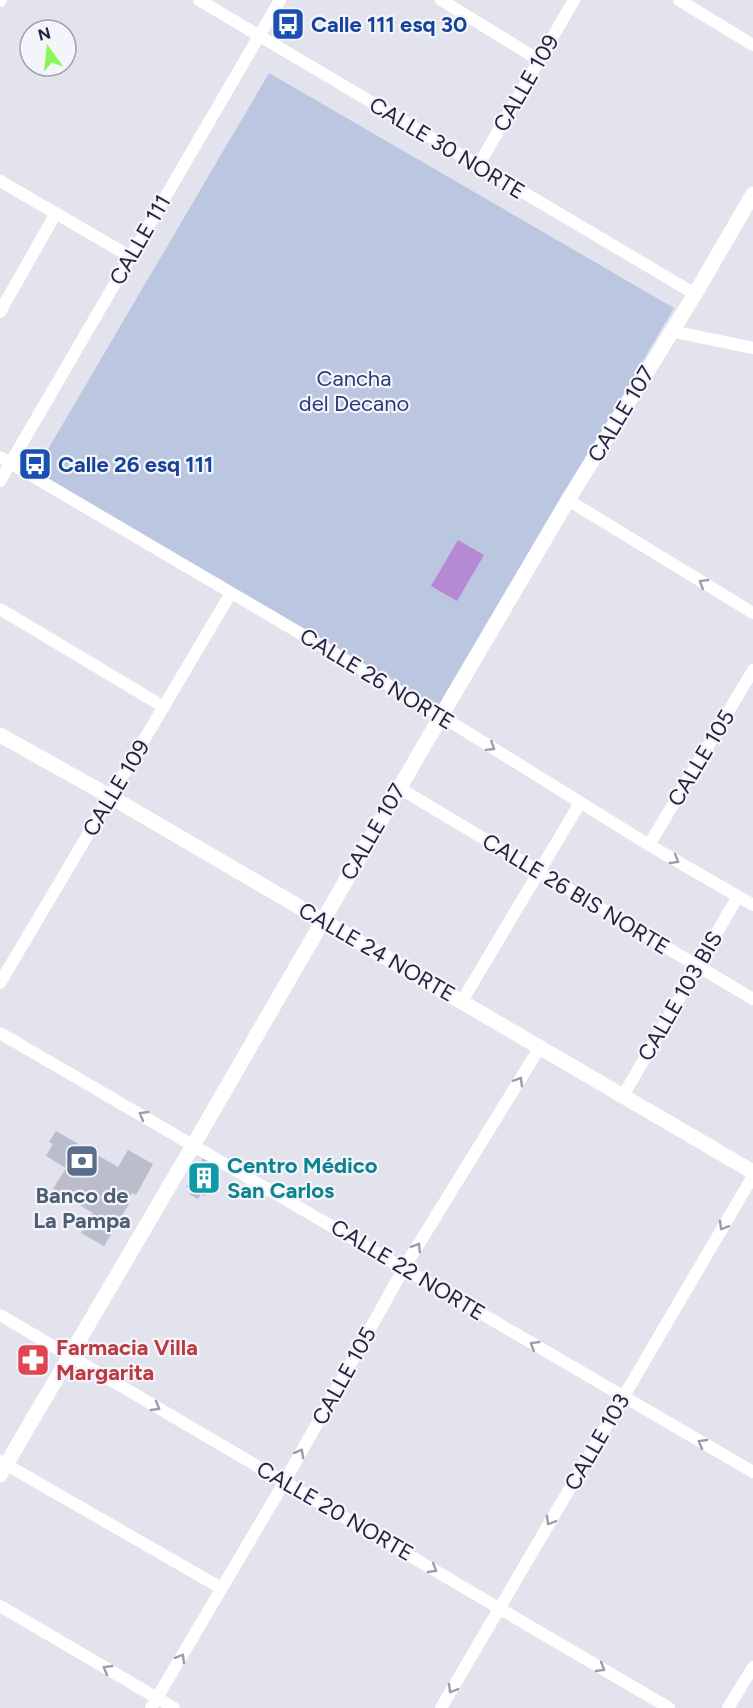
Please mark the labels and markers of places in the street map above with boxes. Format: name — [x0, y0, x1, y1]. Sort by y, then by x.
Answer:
bus stop icon: Calle 111 esq 30 — [270, 6, 306, 42]
place label: Calle 111 esq 30 — [311, 11, 467, 38]
bus stop icon: Calle 26 esq 111 — [17, 446, 53, 482]
place label: Calle 26 esq 111 — [58, 451, 213, 478]
bank icon: Banco de La Pampa — [64, 1143, 100, 1179]
place label: Centro Médico San Carlos — [227, 1152, 378, 1204]
building icon: Centro Médico San Carlos — [186, 1160, 222, 1196]
place label: Banco de La Pampa — [33, 1182, 131, 1234]
place label: Farmacia Villa Margarita — [56, 1334, 198, 1386]
pharmacy icon: Farmacia Villa Margarita — [15, 1342, 51, 1378]

